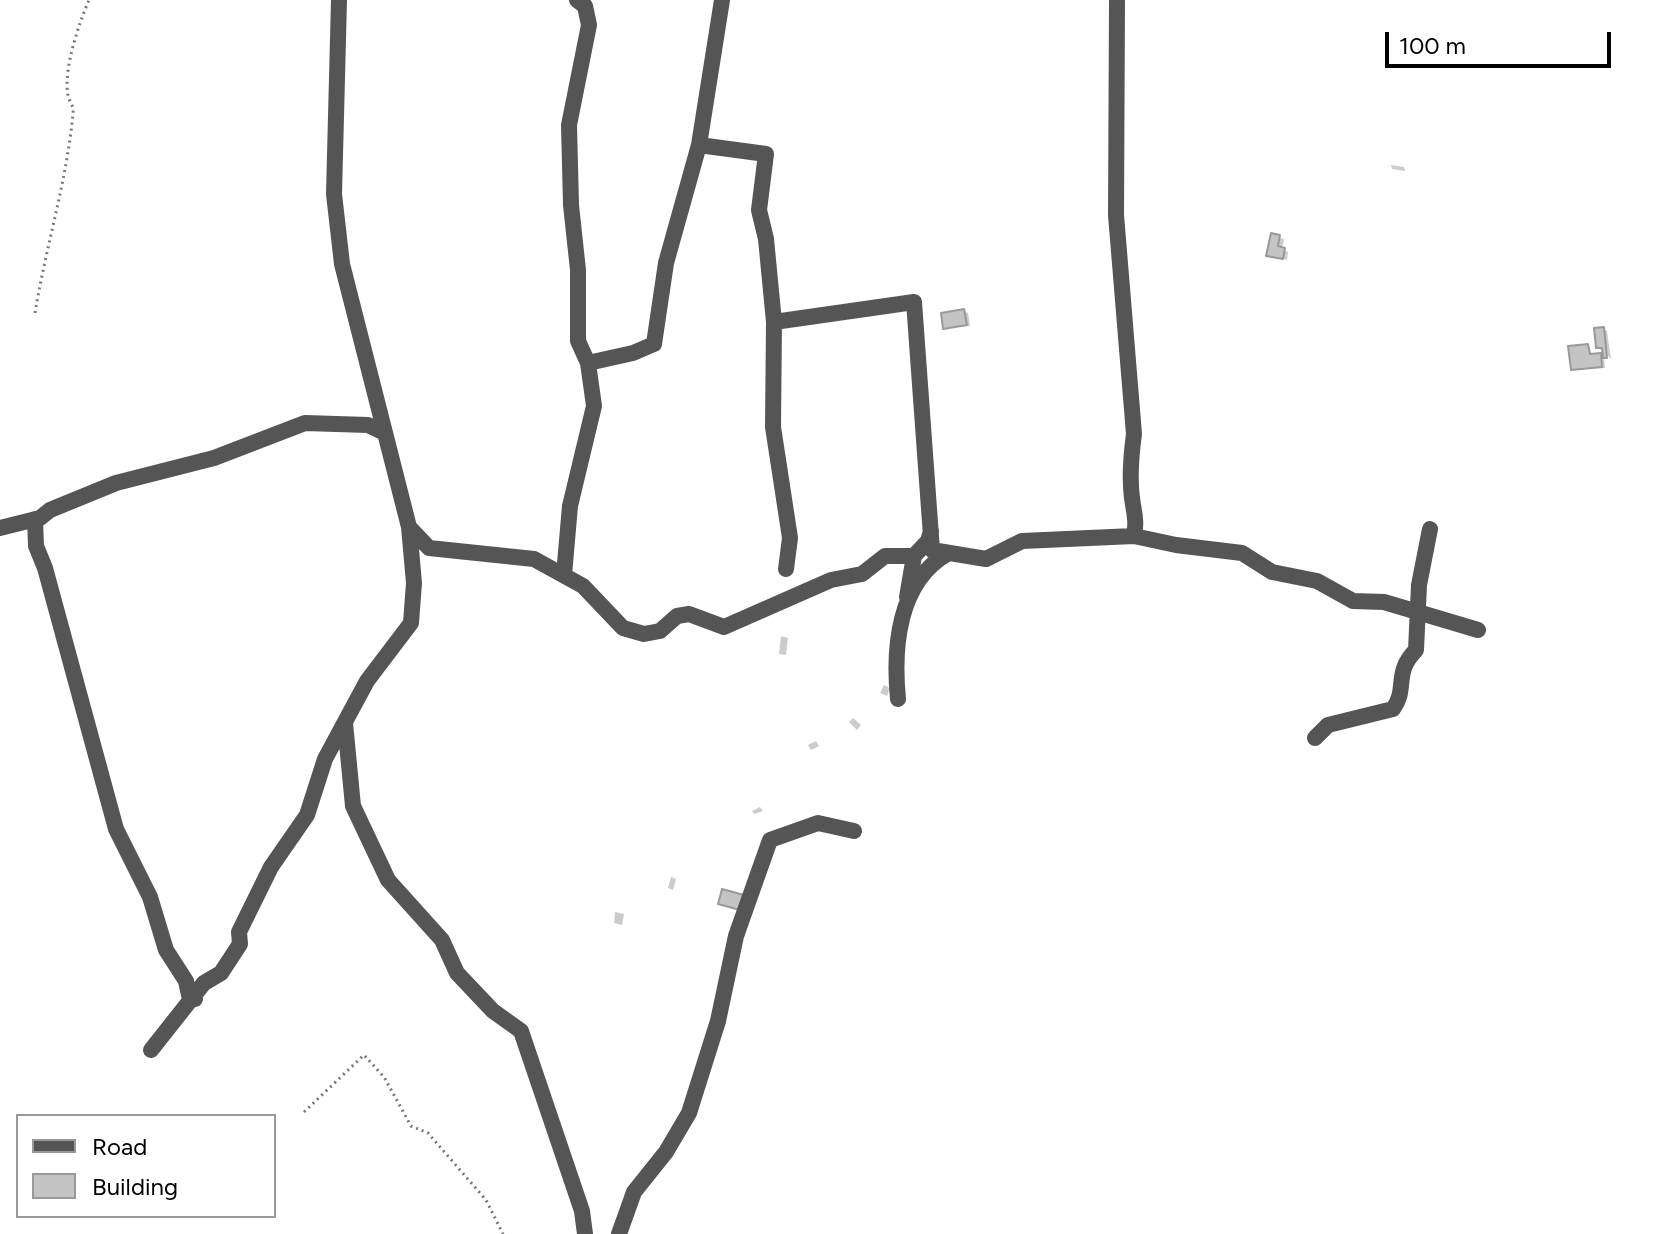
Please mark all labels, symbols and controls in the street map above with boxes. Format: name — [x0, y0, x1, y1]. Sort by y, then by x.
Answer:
scale bar — [1389, 16, 1615, 66]
text: 100 m — [1399, 31, 1466, 60]
legend — [16, 1114, 276, 1218]
text: Road — [92, 1132, 147, 1161]
text: Building — [92, 1172, 178, 1201]

